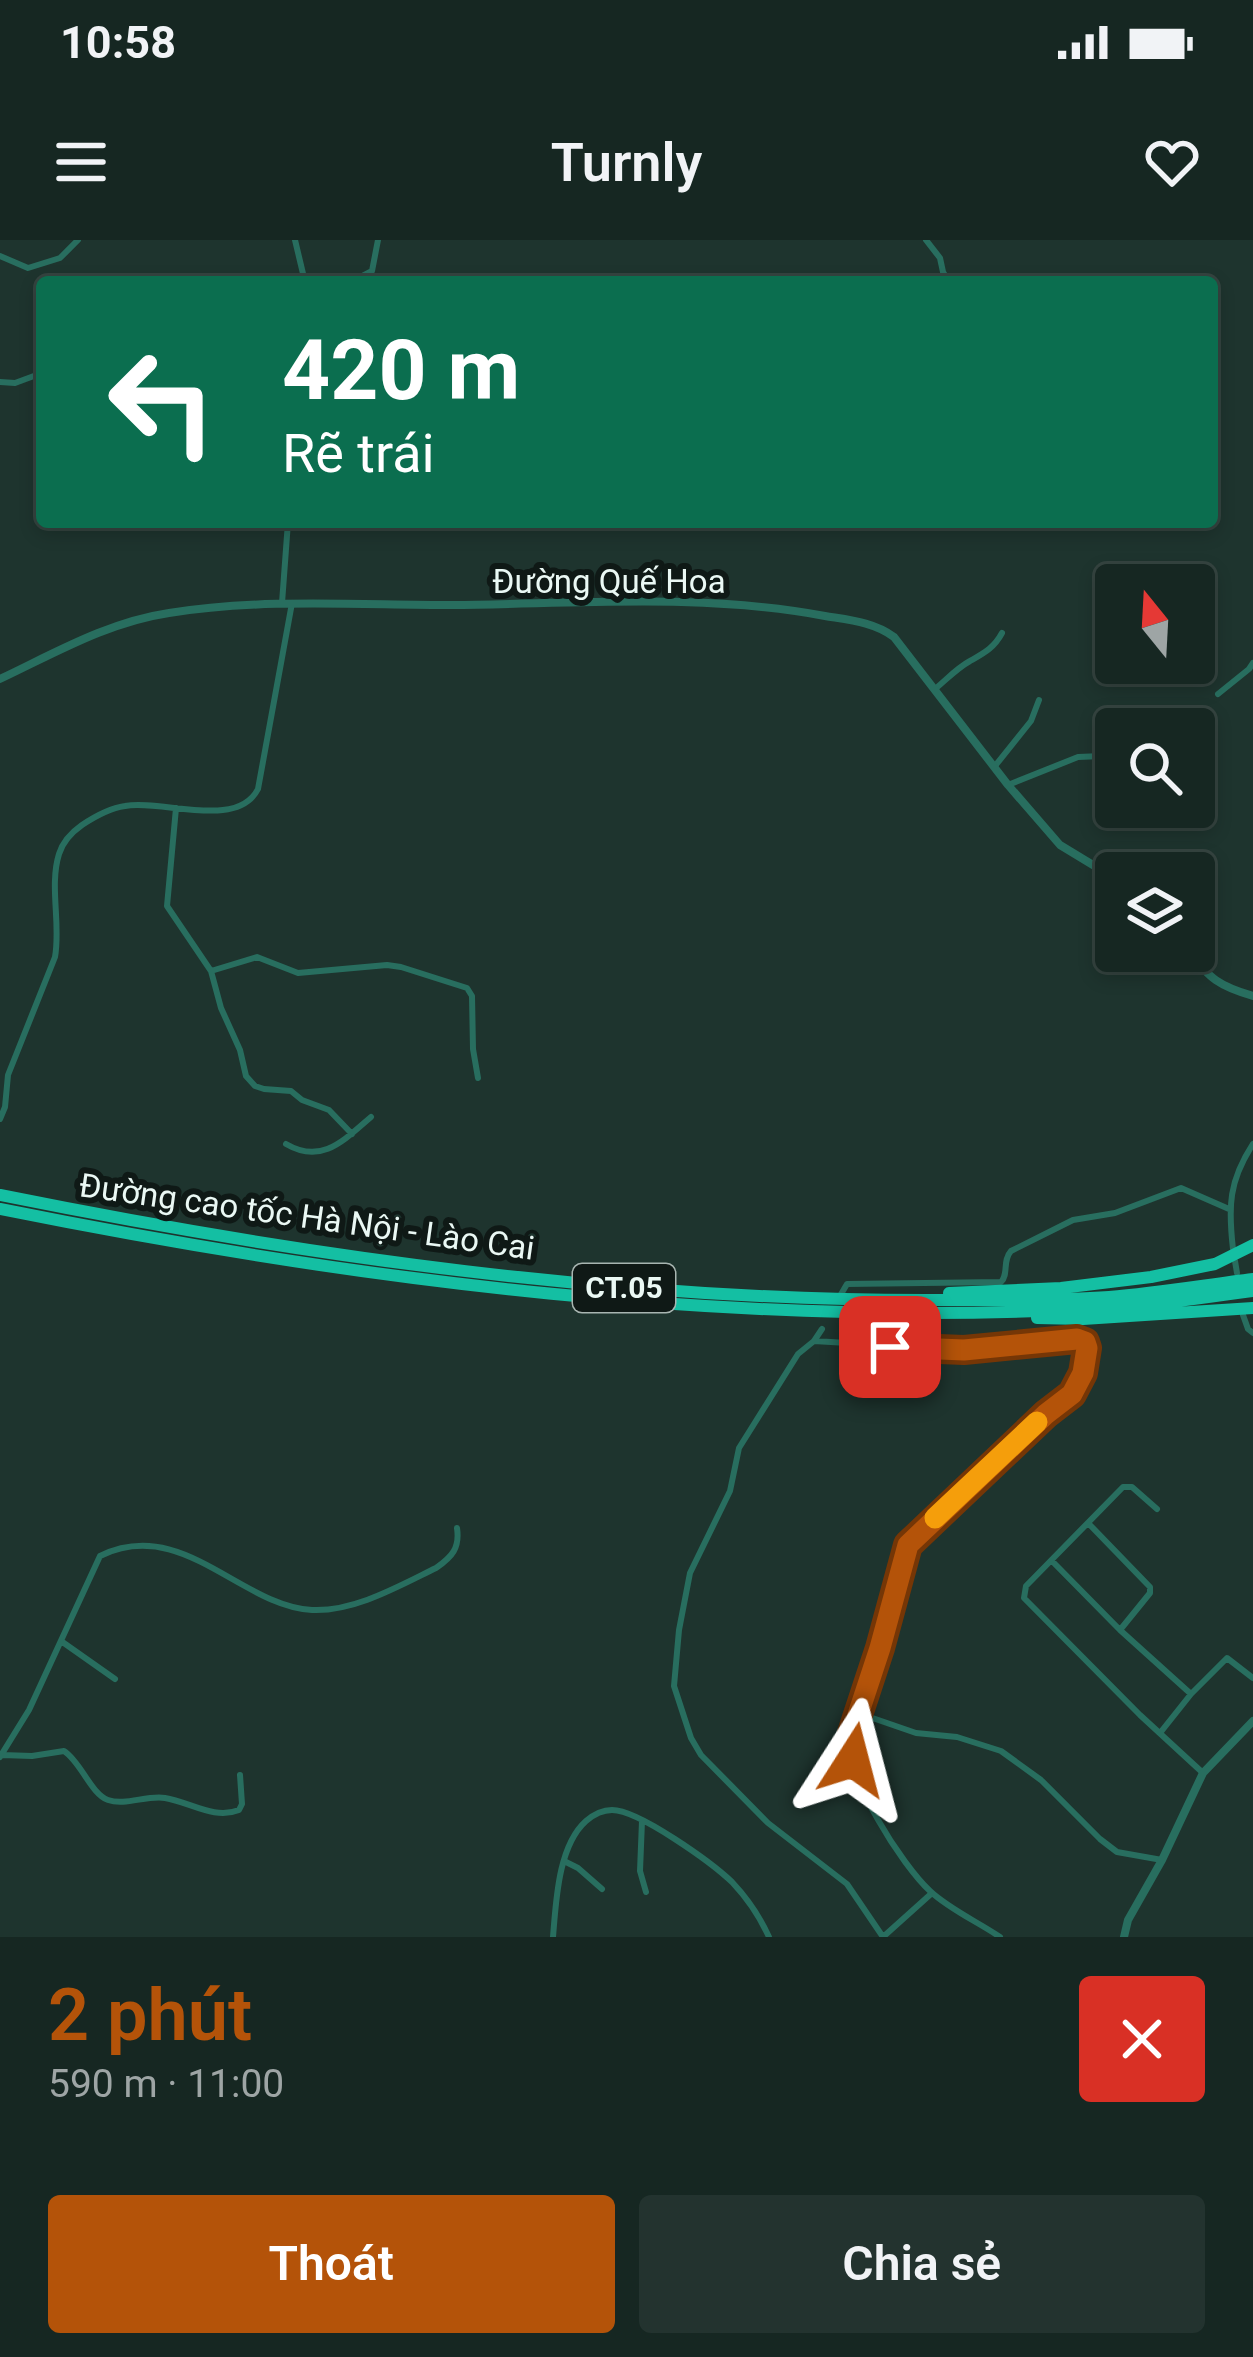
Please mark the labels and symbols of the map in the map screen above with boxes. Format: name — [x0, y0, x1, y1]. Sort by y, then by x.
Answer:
street label: Đường Quế Hoa — [492, 562, 726, 601]
north arrow — [1095, 564, 1215, 684]
street label: Đường cao tốc Hà Nội - Lào Cai — [77, 1165, 537, 1268]
road number: CT.05 — [573, 1264, 675, 1312]
pin — [839, 1296, 941, 1398]
position arrow — [790, 1697, 916, 1823]

